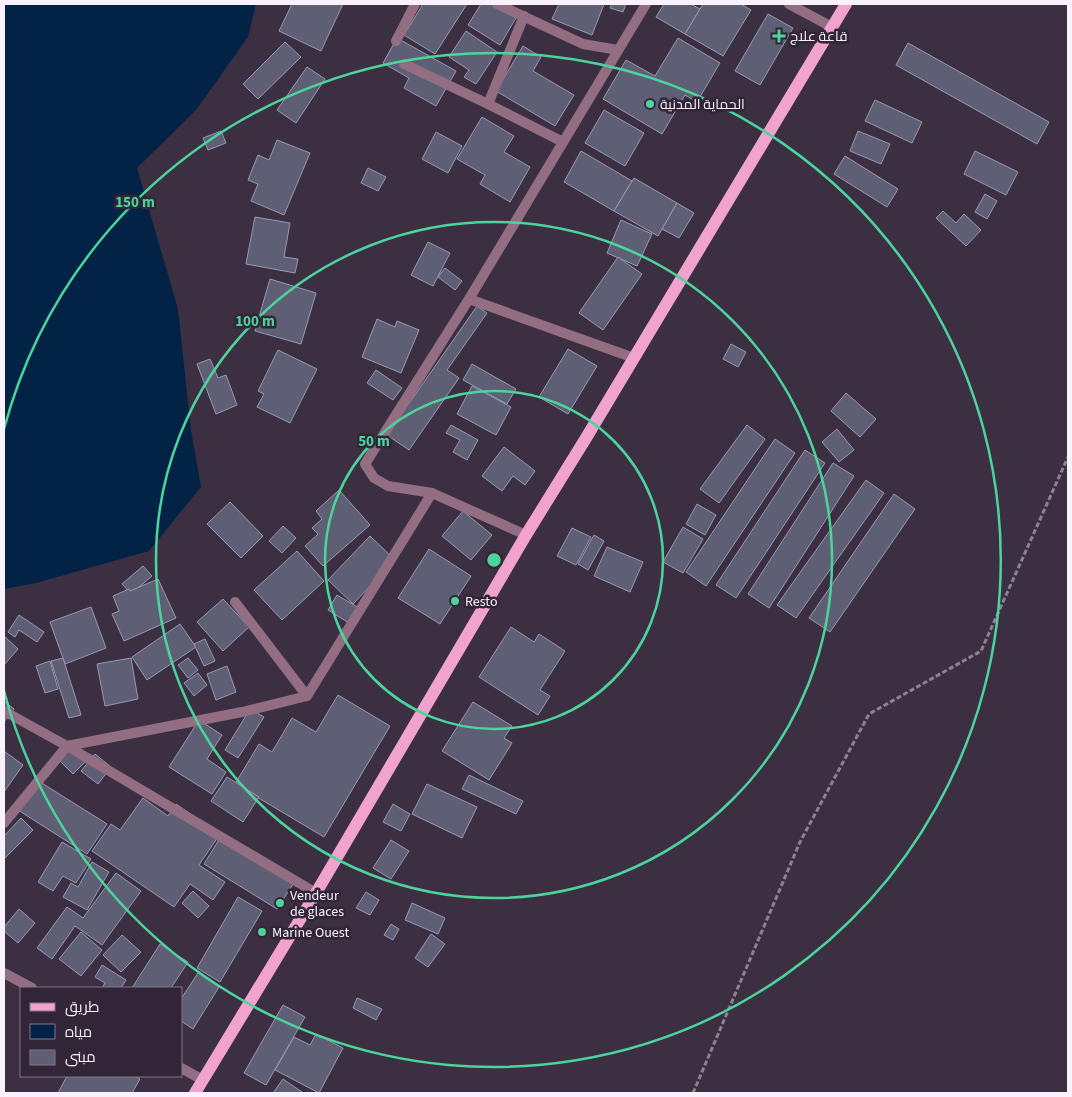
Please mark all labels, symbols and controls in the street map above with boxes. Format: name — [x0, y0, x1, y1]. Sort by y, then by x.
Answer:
place label: قاعة علاج — [790, 27, 848, 47]
marker: قاعة علاج — [772, 29, 786, 43]
place label: الحماية المدنية — [660, 95, 745, 115]
marker: الحماية المدنية — [644, 98, 656, 110]
text: 150 m — [115, 192, 155, 213]
text: 100 m — [235, 311, 275, 332]
text: 50 m — [358, 431, 390, 452]
centre of rings — [485, 551, 503, 569]
place label: Resto — [465, 592, 497, 612]
marker: Resto — [449, 595, 461, 607]
place label: Vendeur de glaces — [290, 886, 344, 922]
marker: Vendeur de glaces — [274, 897, 286, 909]
place label: Marine Ouest — [272, 923, 349, 943]
marker: Marine Ouest — [256, 926, 268, 938]
legend — [20, 987, 182, 1077]
text: طريق — [65, 997, 99, 1018]
text: مياه — [65, 1022, 92, 1043]
text: مبنى — [65, 1047, 96, 1068]

